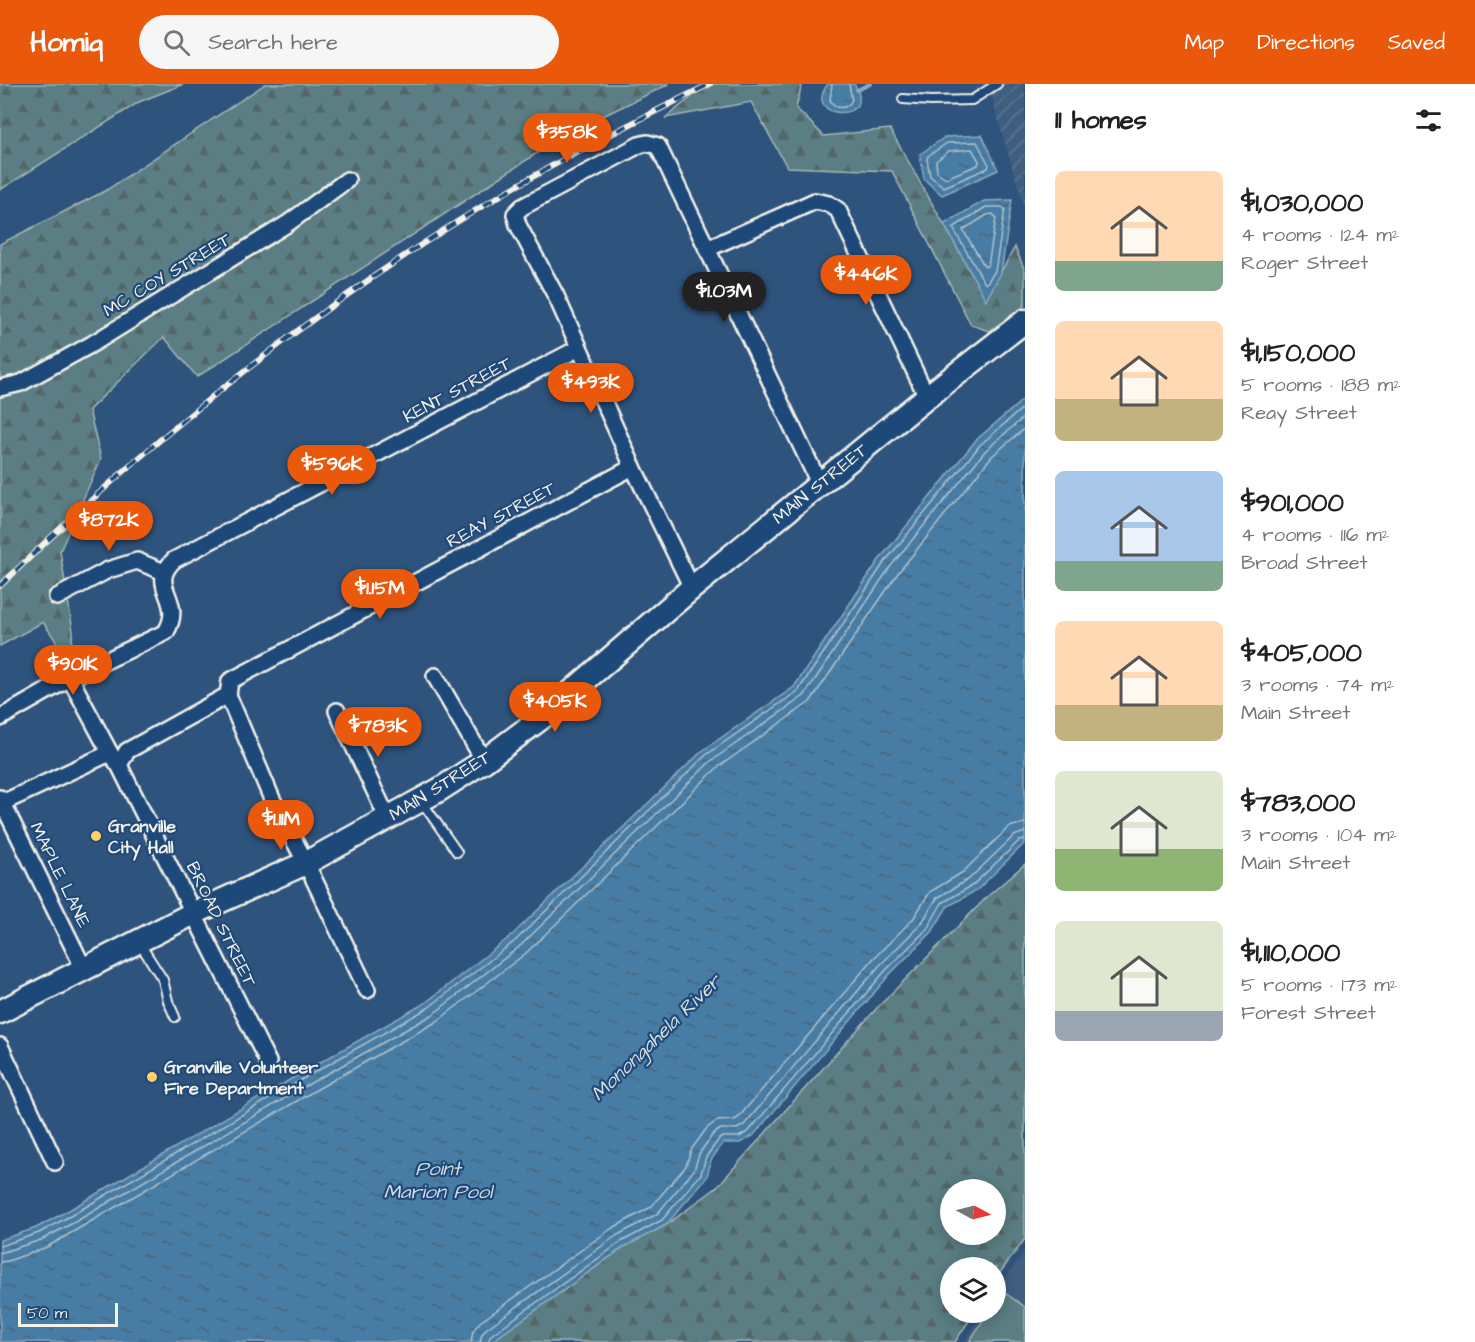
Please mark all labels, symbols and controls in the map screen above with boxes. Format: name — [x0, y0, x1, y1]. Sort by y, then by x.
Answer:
search box — [139, 15, 559, 69]
text: Homiq — [30, 23, 103, 62]
icon: search — [160, 26, 193, 59]
text: Search here — [208, 27, 338, 58]
text: Map — [1184, 28, 1224, 57]
text: Directions — [1257, 28, 1355, 57]
text: Saved — [1388, 28, 1445, 57]
text: 11 homes — [1055, 102, 1147, 138]
icon: filters — [1412, 104, 1445, 137]
pin: $358K — [525, 113, 609, 164]
text: $358K — [537, 118, 597, 146]
text: $1,030,000 — [1241, 185, 1363, 221]
icon: home — [1103, 195, 1175, 267]
text: 4 rooms · 124 m² — [1241, 221, 1399, 249]
street label: MC COY STREET — [99, 227, 236, 323]
text: Roger Street — [1241, 249, 1368, 277]
pin: $446K — [824, 255, 908, 306]
text: $446K — [834, 260, 898, 288]
pin: $1.03M — [675, 272, 773, 323]
text: $1.03M — [696, 277, 752, 305]
text: $1,150,000 — [1241, 335, 1355, 371]
icon: home — [1103, 345, 1175, 417]
street label: KENT STREET — [398, 351, 516, 429]
pin: $493K — [549, 363, 633, 414]
text: $493K — [562, 368, 620, 396]
text: 5 rooms · 188 m² — [1241, 371, 1401, 399]
text: Reay Street — [1241, 399, 1357, 427]
street label: MAIN STREET — [767, 437, 873, 530]
pin: $596K — [290, 445, 374, 496]
text: $596K — [301, 450, 363, 478]
street label: REAY STREET — [442, 475, 561, 554]
text: $901,000 — [1241, 485, 1344, 521]
icon: home — [1103, 495, 1175, 567]
pin: $872K — [67, 501, 151, 552]
text: $872K — [79, 506, 139, 534]
text: 4 rooms · 116 m² — [1241, 521, 1389, 549]
text: Broad Street — [1241, 549, 1368, 577]
pin: $1.15M — [331, 569, 429, 620]
text: $1.15M — [355, 574, 405, 602]
text: $405,000 — [1241, 635, 1362, 671]
pin: $901K — [31, 645, 115, 696]
icon: home — [1103, 645, 1175, 717]
text: $901K — [48, 650, 98, 678]
text: 3 rooms · 74 m² — [1241, 671, 1394, 699]
pin: $405K — [513, 682, 597, 733]
text: $405K — [523, 687, 587, 715]
text: Main Street — [1241, 699, 1350, 727]
pin: $783K — [336, 707, 420, 758]
text: $783K — [349, 712, 407, 740]
street label: MAIN STREET — [384, 744, 496, 827]
text: $783,000 — [1241, 785, 1355, 821]
icon: home — [1103, 795, 1175, 867]
pin: $1.11M — [232, 800, 330, 851]
text: $1.11M — [262, 805, 300, 833]
place label: Granville City Hall — [108, 814, 176, 861]
street label: MAPLE LANE — [24, 818, 96, 932]
text: 3 rooms · 104 m² — [1241, 821, 1397, 849]
marker: Granville City Hall — [89, 829, 103, 843]
text: Main Street — [1241, 849, 1350, 877]
street label: BROAD STREET — [180, 857, 262, 991]
text: $1,110,000 — [1241, 935, 1340, 971]
icon: home — [1103, 945, 1175, 1017]
water label: Monongahela River — [585, 967, 729, 1108]
text: 5 rooms · 173 m² — [1241, 971, 1397, 999]
text: Forest Street — [1241, 999, 1376, 1027]
place label: Granville Volunteer Fire Department — [164, 1055, 318, 1101]
marker: Granville Volunteer Fire Department — [145, 1070, 159, 1084]
water label: Point Marion Pool — [384, 1155, 495, 1206]
north arrow — [940, 1179, 1006, 1245]
map controls — [940, 1179, 1006, 1323]
button: layers — [940, 1257, 1006, 1323]
scale bar — [18, 1300, 118, 1328]
text: 50 m — [27, 1302, 67, 1324]

